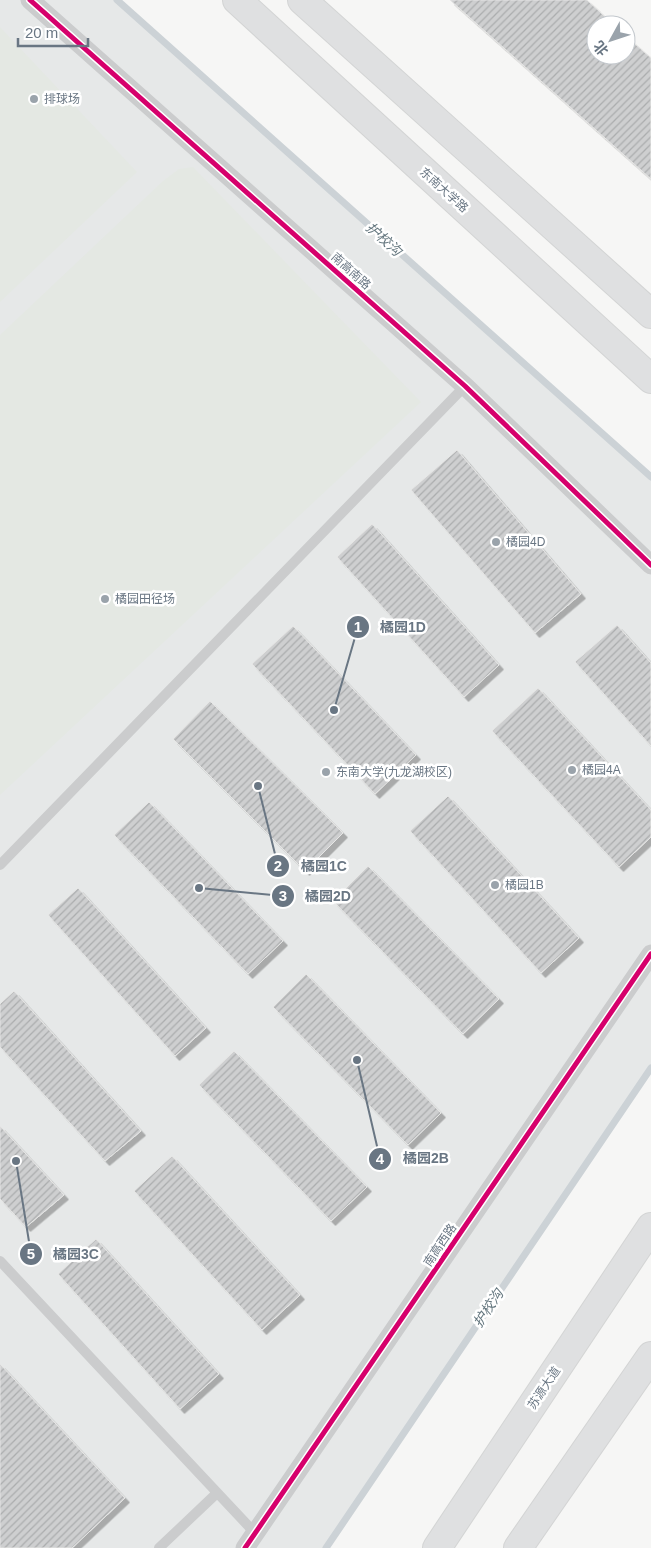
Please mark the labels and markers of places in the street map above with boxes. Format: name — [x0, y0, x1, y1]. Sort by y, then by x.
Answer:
place label: 排球场 — [44, 92, 80, 106]
marker: 排球场 — [28, 93, 40, 105]
place label: 橘园4D — [506, 535, 546, 549]
marker: 橘园4D — [490, 536, 502, 548]
place label: 橘园田径场 — [115, 592, 175, 606]
marker: 橘园田径场 — [99, 593, 111, 605]
callout: 橘园1D — [345, 612, 436, 641]
place label: 橘园4A — [582, 763, 621, 777]
marker: 橘园4A — [566, 764, 578, 776]
place label: 东南大学(九龙湖校区) — [336, 765, 452, 779]
marker: 东南大学(九龙湖校区) — [320, 766, 332, 778]
callout: 橘园1C — [266, 852, 357, 881]
place label: 橘园1B — [505, 878, 544, 892]
marker: 橘园1B — [489, 879, 501, 891]
callout: 橘园2D — [270, 881, 361, 910]
callout: 橘园2B — [368, 1144, 459, 1173]
callout: 橘园3C — [18, 1239, 109, 1268]

